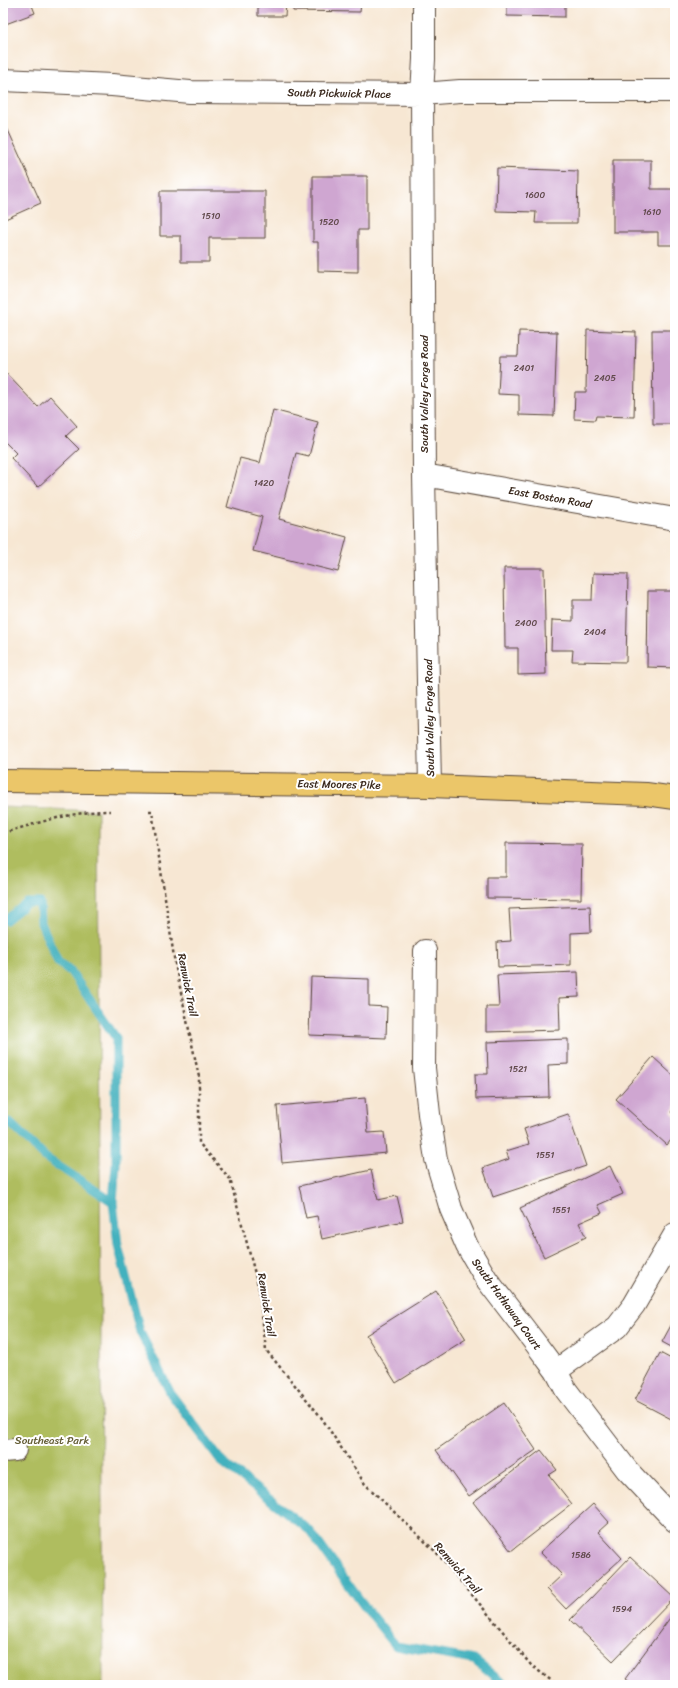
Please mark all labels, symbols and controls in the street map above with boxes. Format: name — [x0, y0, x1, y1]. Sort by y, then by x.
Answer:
street label: South Pickwick Place — [287, 83, 392, 104]
house number: 1600 — [525, 187, 545, 203]
house number: 1610 — [643, 204, 662, 220]
house number: 1510 — [202, 208, 221, 224]
house number: 1520 — [319, 214, 339, 230]
street label: South Valley Forge Road — [415, 334, 434, 453]
house number: 2401 — [514, 360, 534, 376]
house number: 2405 — [594, 370, 616, 386]
house number: 1420 — [254, 475, 274, 491]
street label: East Boston Road — [507, 481, 594, 514]
house number: 2400 — [515, 615, 537, 631]
house number: 2404 — [584, 624, 606, 640]
street label: South Valley Forge Road — [419, 658, 440, 777]
street label: East Moores Pike — [297, 774, 381, 795]
street label: Renwick Trail — [172, 952, 203, 1019]
house number: 1521 — [509, 1061, 527, 1077]
house number: 1551 — [536, 1147, 554, 1163]
house number: 1551 — [552, 1202, 570, 1218]
street label: South Hathaway Court — [467, 1254, 547, 1355]
street label: Renwick Trail — [252, 1272, 281, 1339]
park label: Southeast Park — [15, 1431, 89, 1450]
street label: Renwick Trail — [429, 1538, 486, 1600]
house number: 1586 — [571, 1547, 591, 1563]
house number: 1594 — [612, 1601, 633, 1617]

